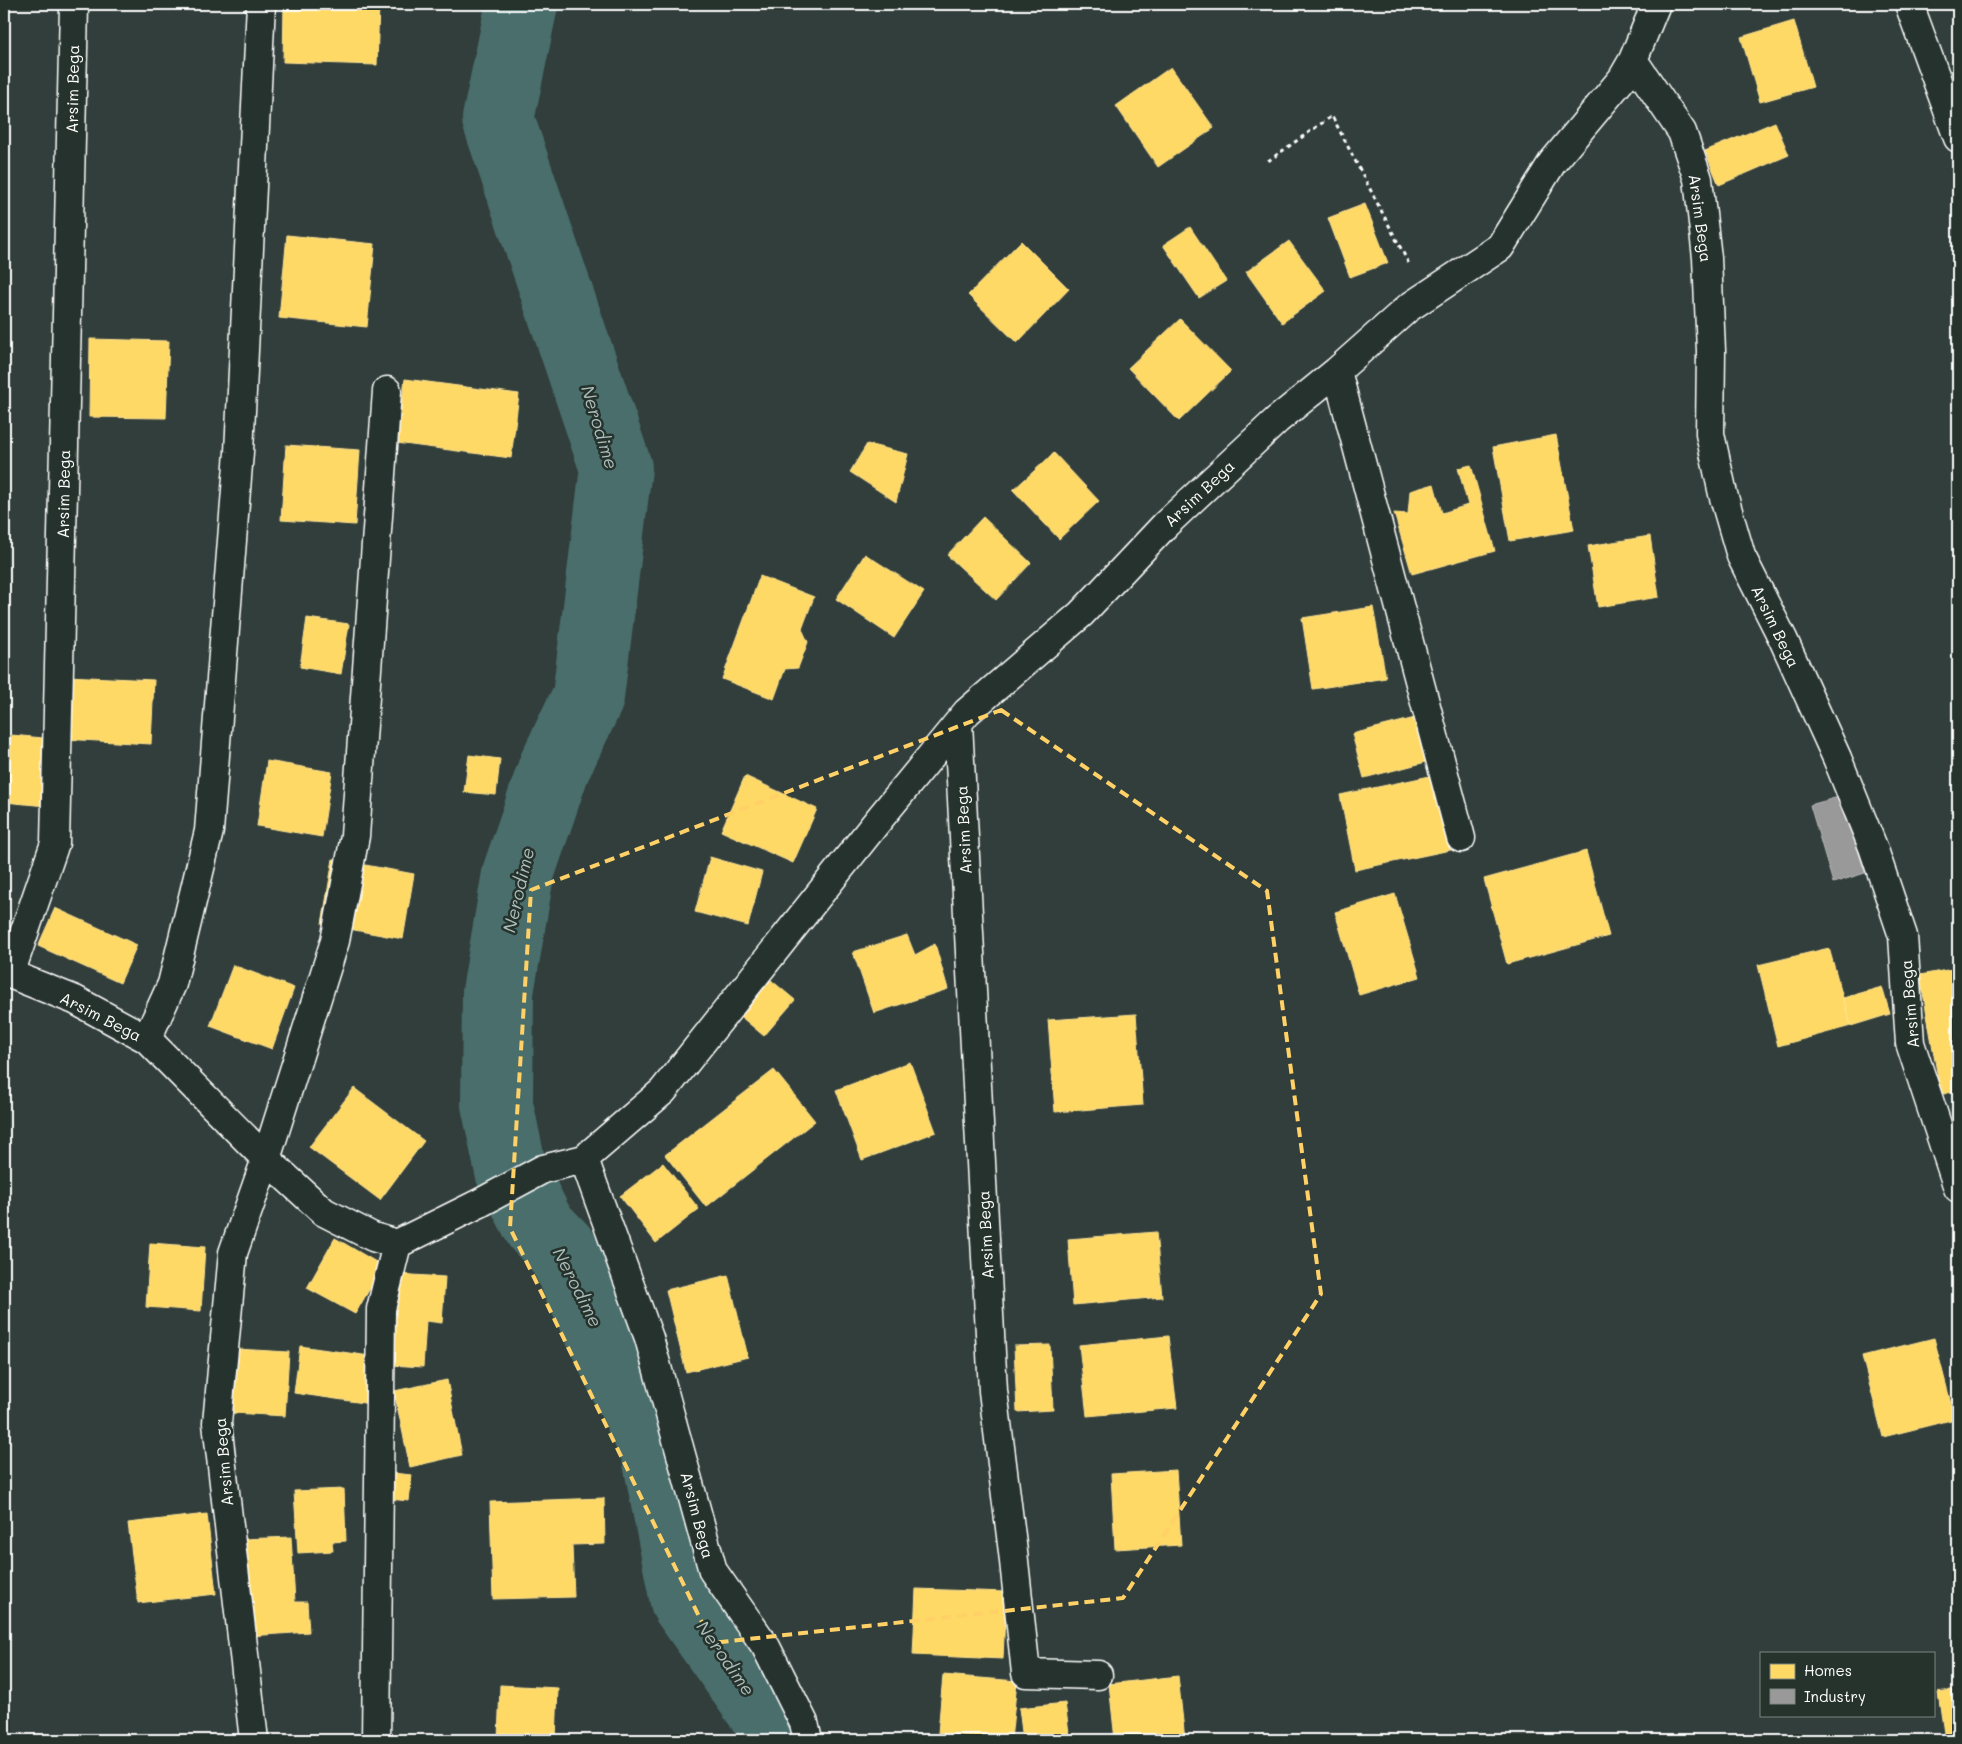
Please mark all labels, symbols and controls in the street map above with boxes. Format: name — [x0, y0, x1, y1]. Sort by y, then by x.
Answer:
street label: Arsim Bega — [61, 44, 83, 134]
street label: Arsim Bega — [1684, 173, 1718, 263]
water label: Nerodime — [576, 382, 624, 472]
street label: Arsim Bega — [52, 449, 74, 539]
street label: Arsim Bega — [1159, 455, 1239, 531]
street label: Arsim Bega — [1747, 582, 1805, 671]
street label: Arsim Bega — [950, 785, 976, 875]
water label: Nerodime — [497, 845, 539, 935]
street label: Arsim Bega — [1895, 959, 1923, 1049]
street label: Arsim Bega — [57, 986, 145, 1046]
street label: Arsim Bega — [972, 1190, 998, 1280]
water label: Nerodime — [548, 1243, 608, 1331]
street label: Arsim Bega — [209, 1417, 237, 1507]
street label: Arsim Bega — [676, 1469, 720, 1561]
water label: Nerodime — [691, 1616, 761, 1700]
legend — [1760, 1652, 1934, 1716]
text: Homes — [1804, 1660, 1852, 1680]
text: Industry — [1804, 1686, 1866, 1706]

